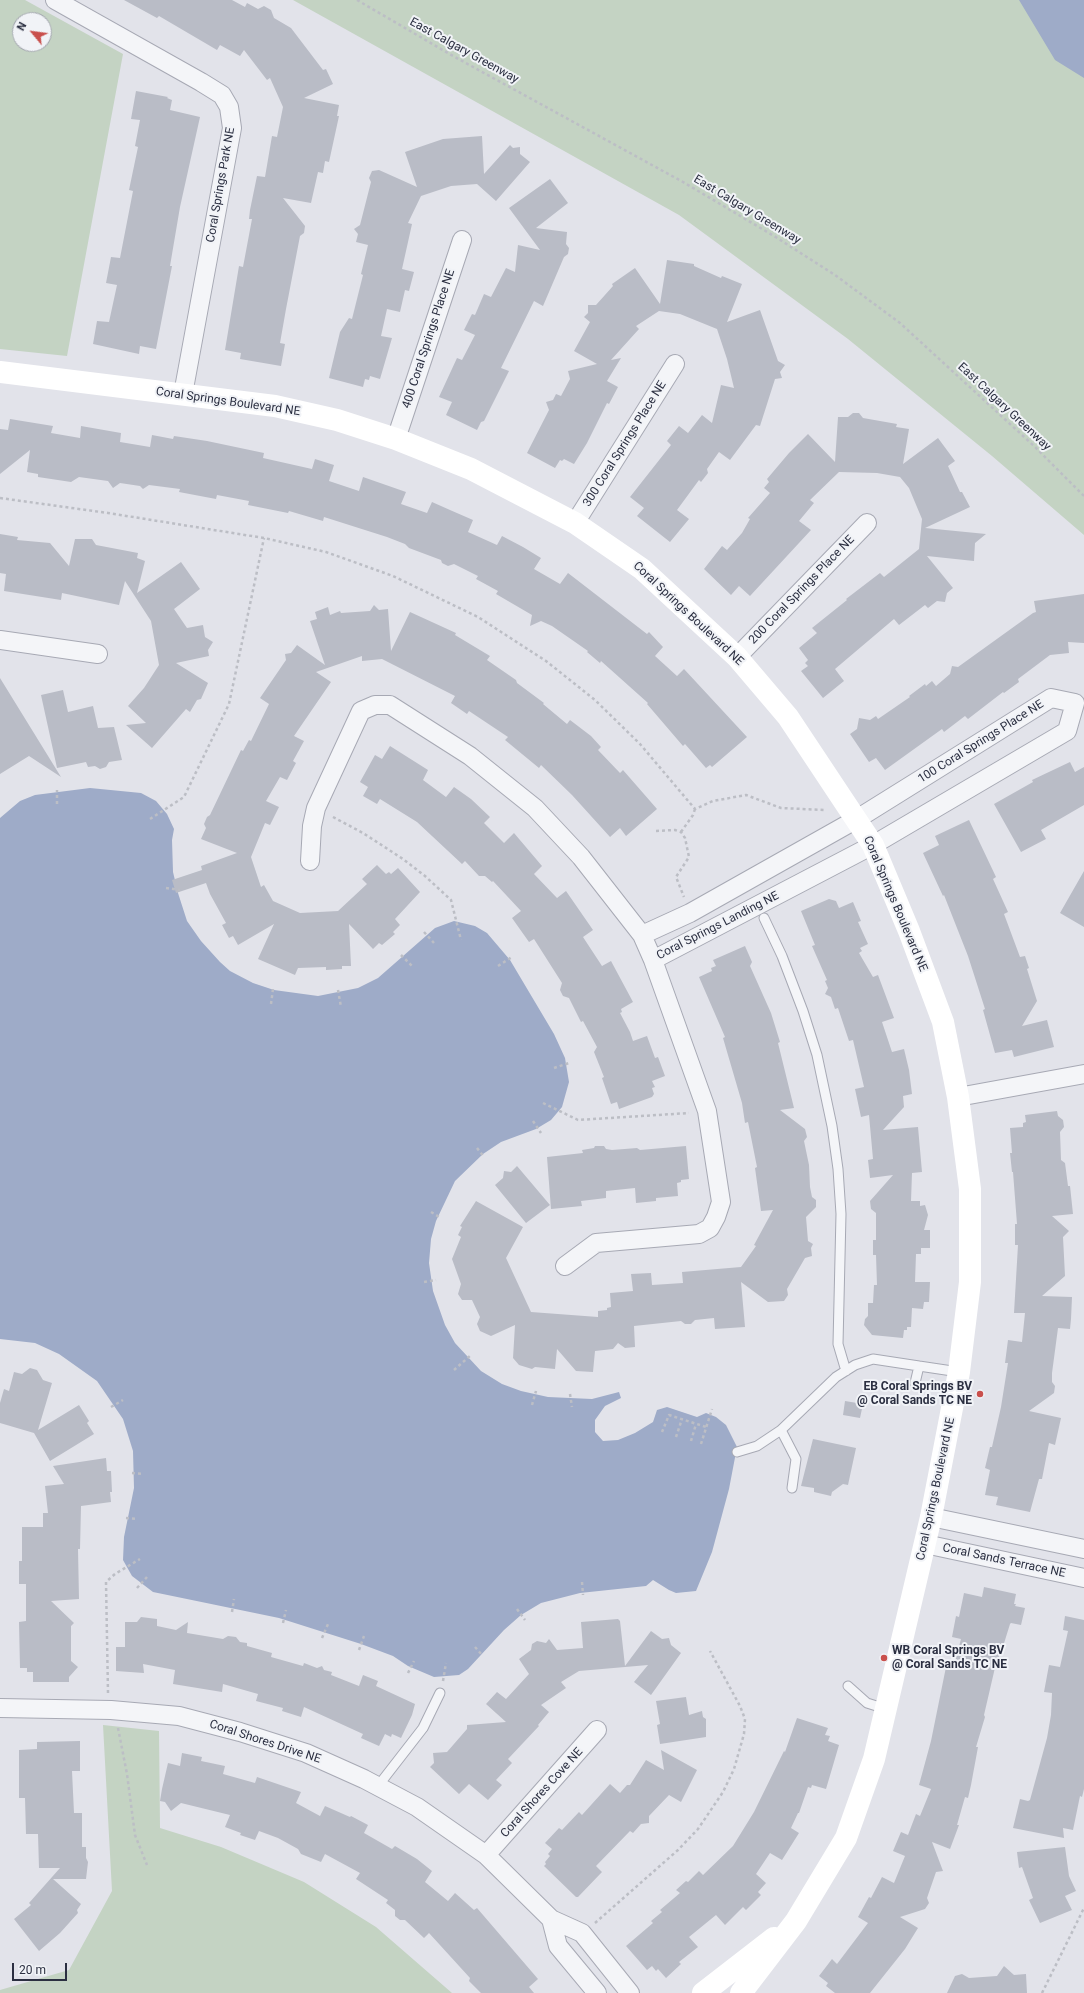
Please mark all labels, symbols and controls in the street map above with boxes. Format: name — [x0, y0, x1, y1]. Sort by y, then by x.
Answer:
north arrow — [12, 12, 52, 52]
street label: East Calgary Greenway — [407, 15, 521, 87]
text: N — [14, 20, 30, 33]
street label: Coral Springs Park NE — [204, 126, 238, 244]
street label: East Calgary Greenway — [691, 172, 803, 248]
street label: 400 Coral Springs Place NE — [400, 268, 458, 410]
street label: East Calgary Greenway — [954, 360, 1054, 454]
street label: 300 Coral Springs Place NE — [580, 378, 670, 510]
street label: Coral Springs Boulevard NE — [155, 385, 301, 419]
street label: 200 Coral Springs Place NE — [746, 533, 858, 647]
street label: Coral Springs Boulevard NE — [630, 559, 746, 669]
street label: 100 Coral Springs Place NE — [915, 697, 1047, 787]
street label: Coral Springs Boulevard NE — [860, 834, 930, 974]
street label: Coral Springs Landing NE — [654, 889, 782, 963]
place label: EB Coral Springs BV @ Coral Sands TC NE — [857, 1380, 972, 1408]
marker: EB Coral Springs BV @ Coral Sands TC NE — [975, 1389, 985, 1399]
street label: Coral Springs Boulevard NE — [914, 1416, 958, 1562]
street label: Coral Sands Terrace NE — [941, 1541, 1067, 1581]
place label: WB Coral Springs BV @ Coral Sands TC NE — [892, 1644, 1007, 1672]
marker: WB Coral Springs BV @ Coral Sands TC NE — [879, 1653, 889, 1663]
street label: Coral Shores Drive NE — [207, 1717, 323, 1767]
street label: Coral Shores Cove NE — [498, 1745, 586, 1841]
scale bar — [14, 1955, 69, 1981]
text: 20 m — [19, 1963, 46, 1977]

